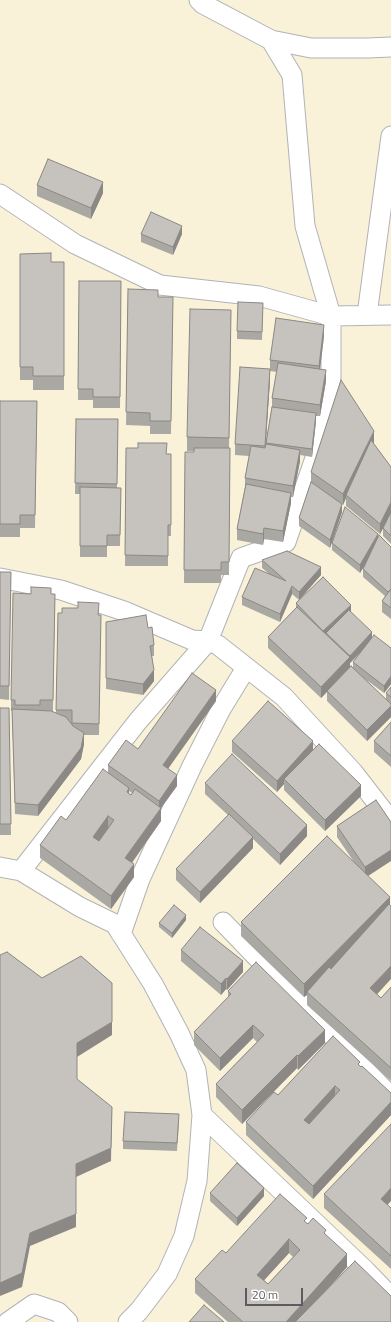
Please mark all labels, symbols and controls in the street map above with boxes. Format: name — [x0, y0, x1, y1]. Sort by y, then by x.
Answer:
scale bar — [247, 1280, 305, 1306]
text: 20 m — [252, 1285, 278, 1304]

